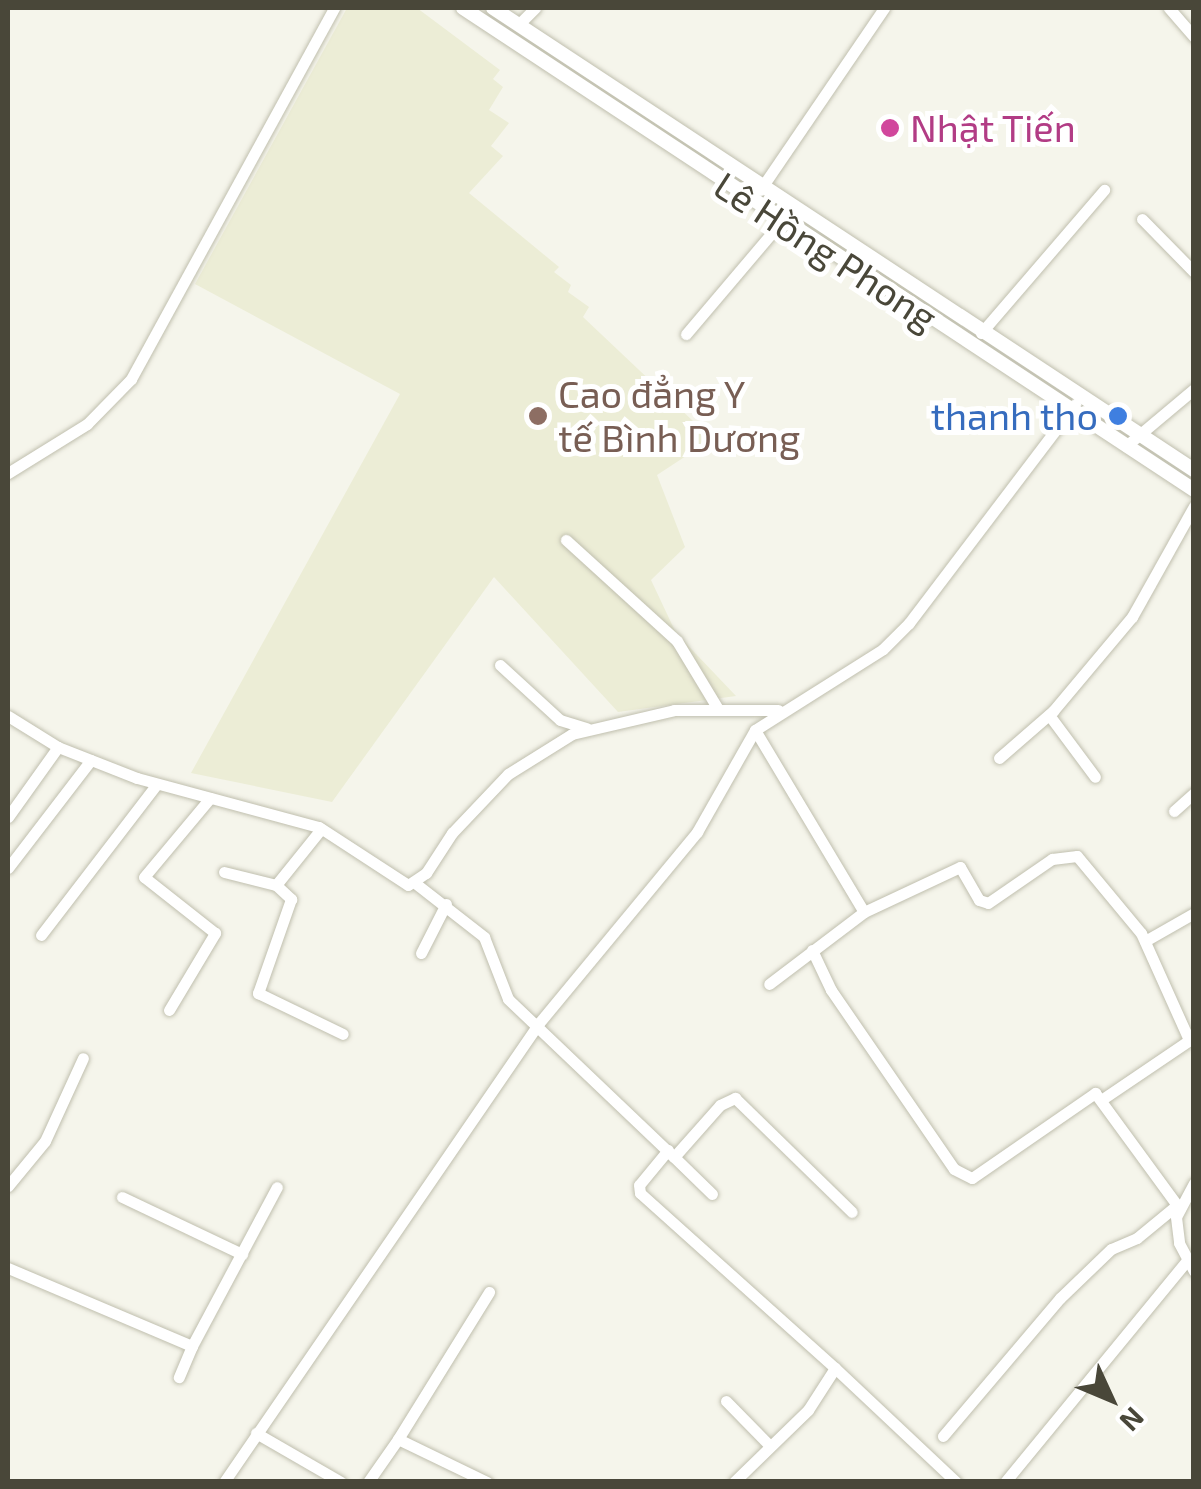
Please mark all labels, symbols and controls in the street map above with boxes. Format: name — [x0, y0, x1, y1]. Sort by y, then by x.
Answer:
place label: Nhật Tiến — [910, 105, 1077, 151]
marker: Nhật Tiến — [879, 117, 901, 139]
street label: Lê Hồng Phong — [706, 162, 946, 340]
place label: Cao đẳng Y tế Bình Dương — [558, 371, 800, 460]
place label: thanh tho — [930, 393, 1098, 439]
marker: Cao đẳng Y tế Bình Dương — [527, 405, 549, 427]
marker: thanh tho — [1107, 405, 1129, 427]
north arrow — [1061, 1349, 1161, 1449]
text: N — [1113, 1401, 1152, 1439]

